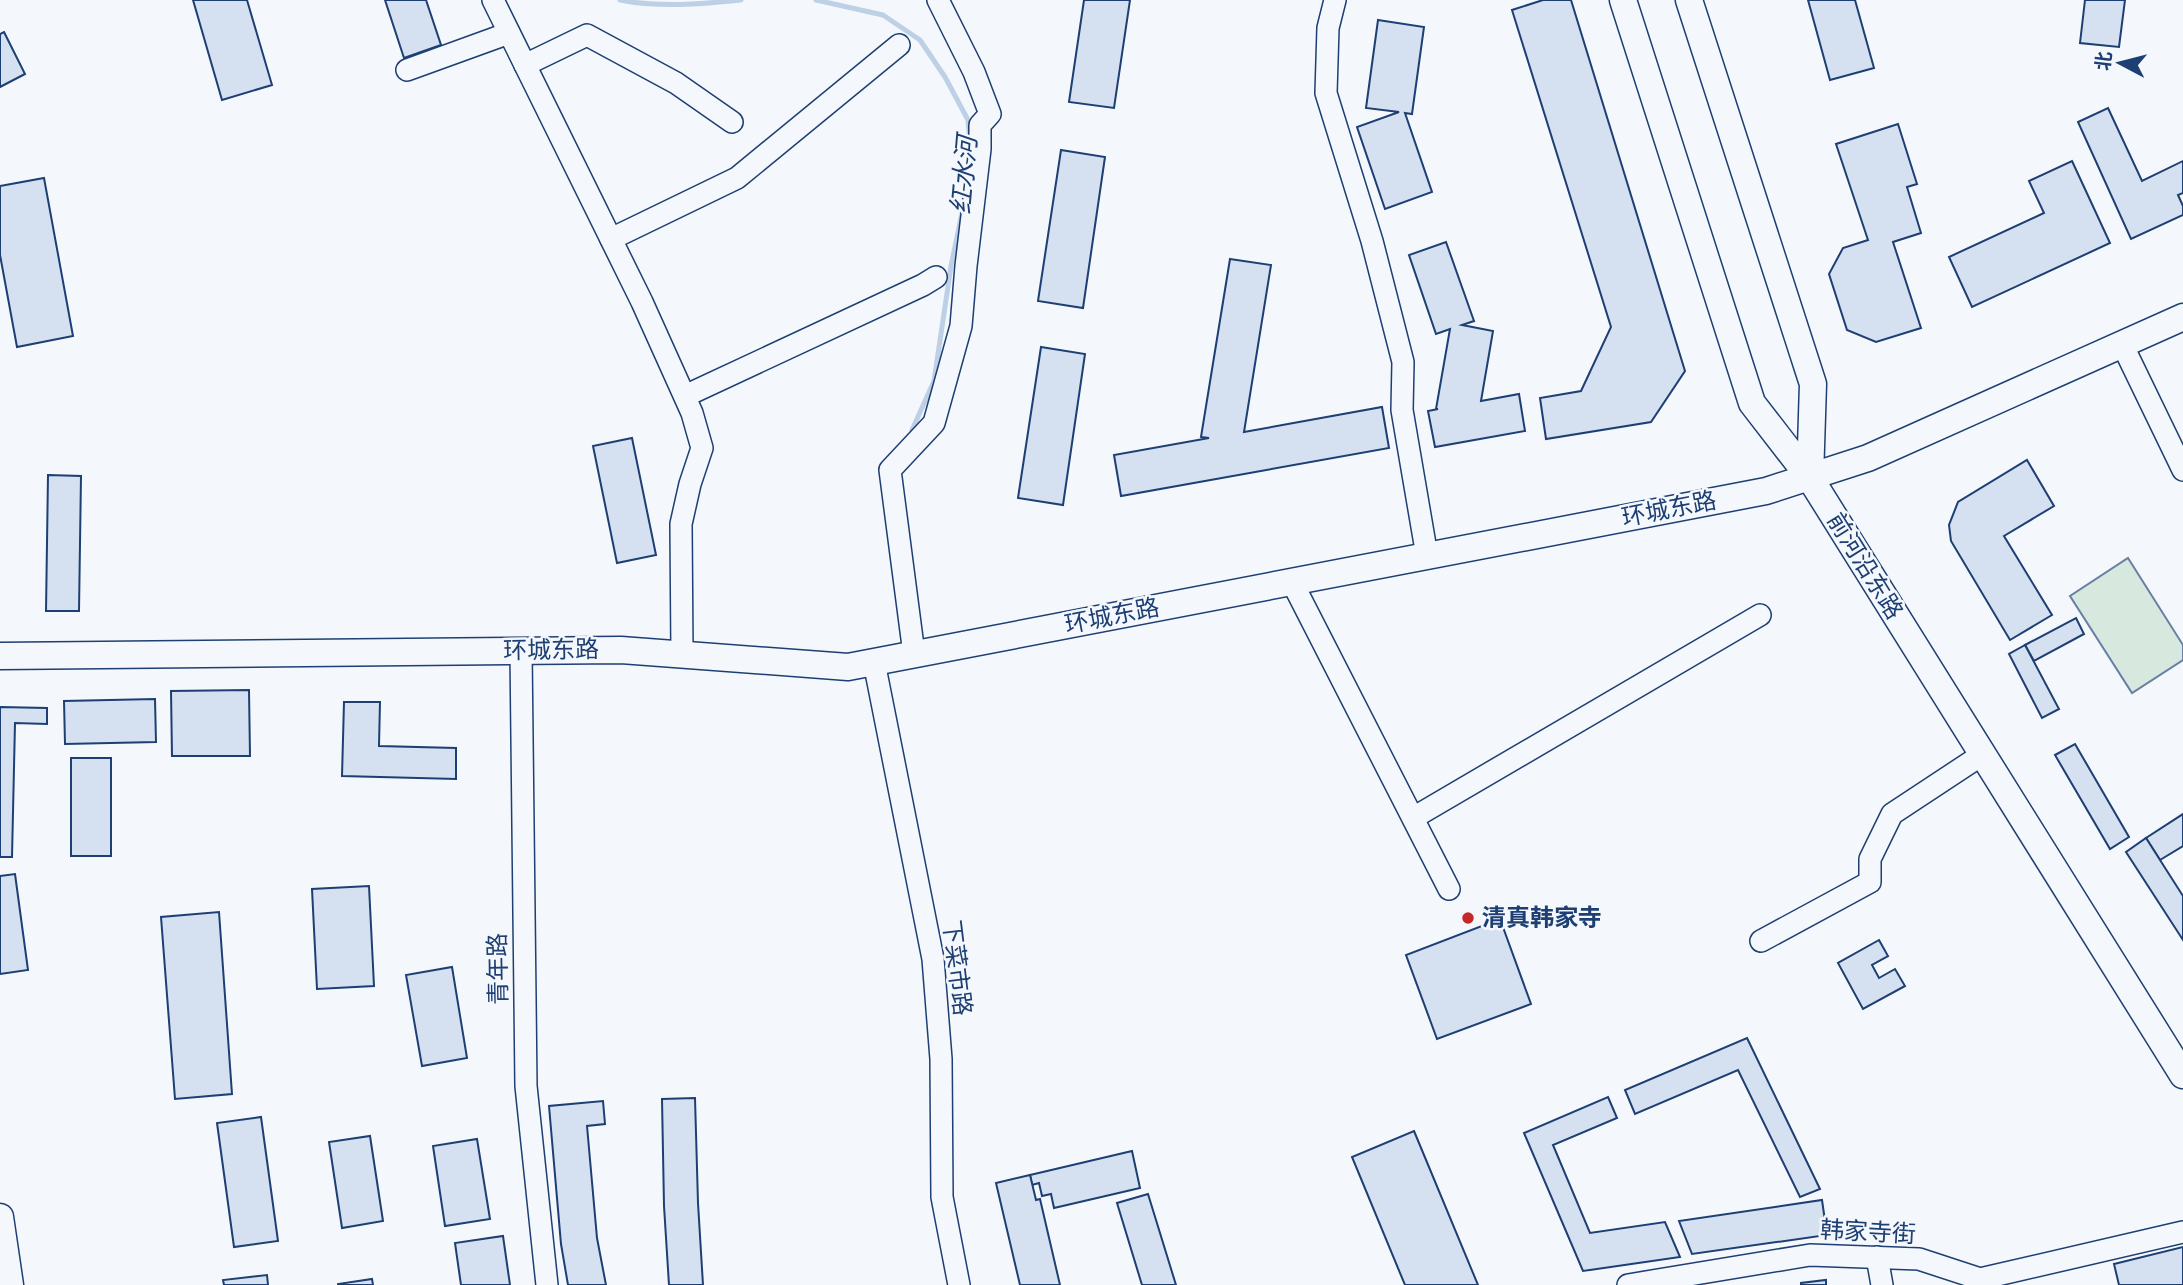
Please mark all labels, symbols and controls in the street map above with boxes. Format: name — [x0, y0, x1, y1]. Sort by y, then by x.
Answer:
north arrow — [2085, 28, 2155, 98]
text: 北 — [2091, 50, 2116, 72]
water label: 红水河 — [946, 130, 984, 215]
street label: 环城东路 — [1619, 486, 1719, 532]
street label: 前河沿东路 — [1821, 508, 1909, 624]
street label: 环城东路 — [1062, 593, 1162, 639]
street label: 环城东路 — [503, 635, 599, 665]
place label: 清真韩家寺 — [1482, 904, 1602, 932]
marker: 清真韩家寺 — [1460, 910, 1476, 926]
street label: 下菜市路 — [937, 919, 977, 1017]
street label: 青年路 — [483, 933, 513, 1005]
street label: 韩家寺街 — [1819, 1216, 1917, 1248]

